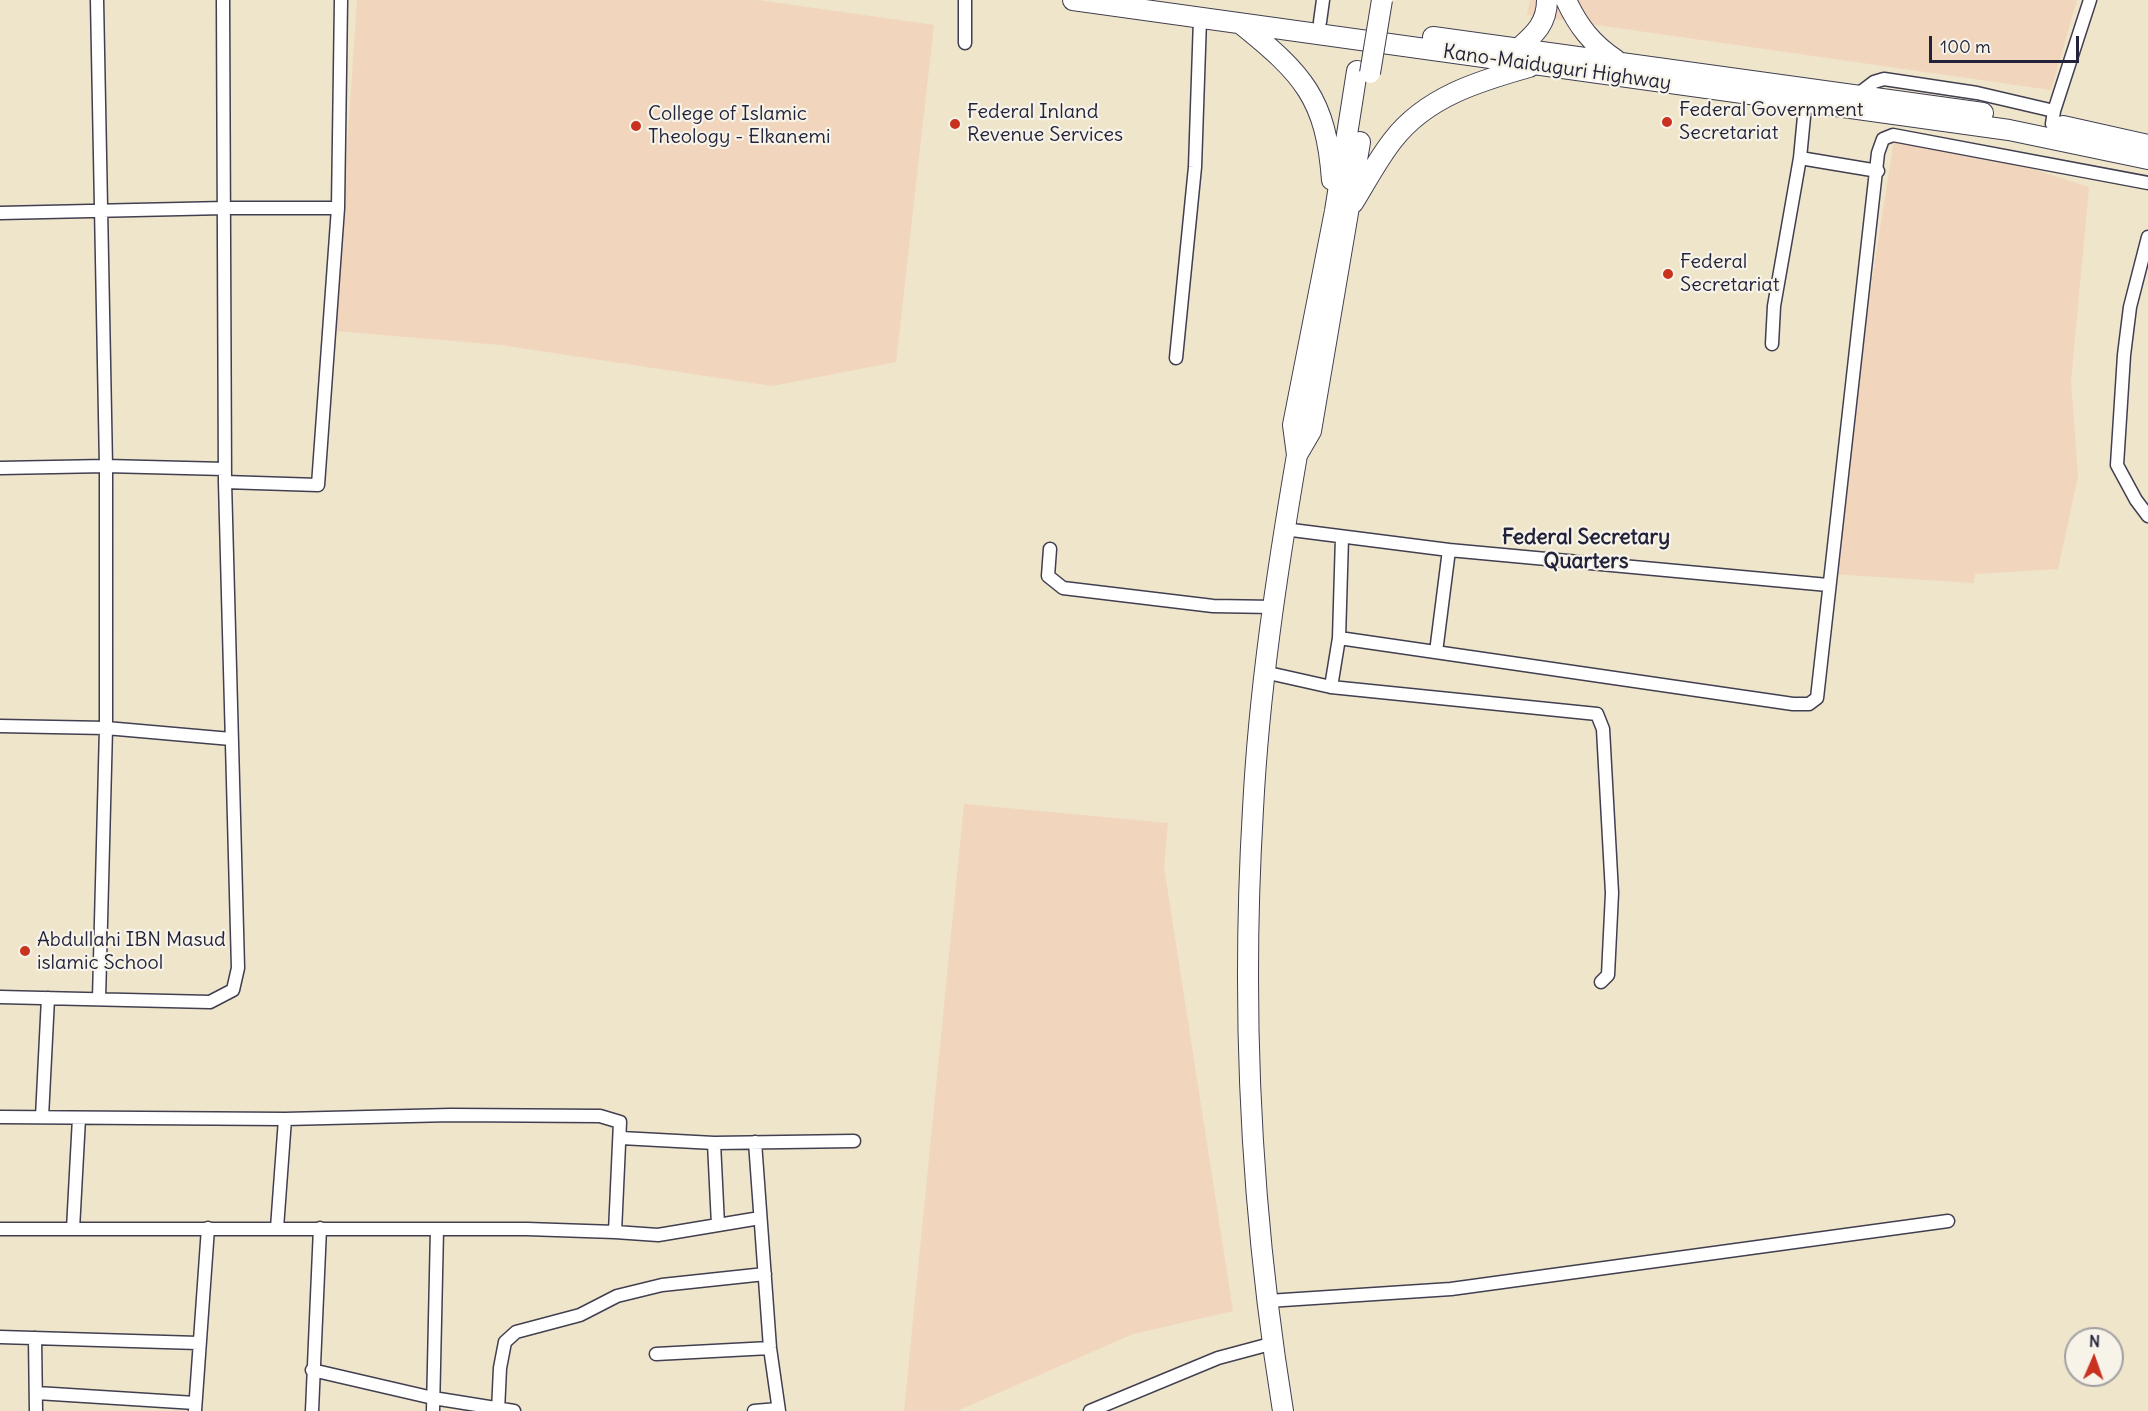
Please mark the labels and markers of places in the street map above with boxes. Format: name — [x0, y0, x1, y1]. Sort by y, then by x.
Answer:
place label: Federal Government Secretariat — [1679, 98, 1863, 145]
place label: Federal Inland Revenue Services — [967, 100, 1123, 147]
place label: College of Islamic Theology - Elkanemi — [648, 102, 830, 149]
marker: Federal Government Secretariat — [1660, 115, 1674, 129]
marker: Federal Inland Revenue Services — [948, 117, 962, 131]
marker: College of Islamic Theology - Elkanemi — [629, 119, 643, 133]
place label: Federal Secretariat — [1680, 250, 1779, 297]
marker: Federal Secretariat — [1661, 267, 1675, 281]
place label: Abdullahi IBN Masud islamic School — [37, 928, 226, 975]
marker: Abdullahi IBN Masud islamic School — [18, 944, 32, 958]

